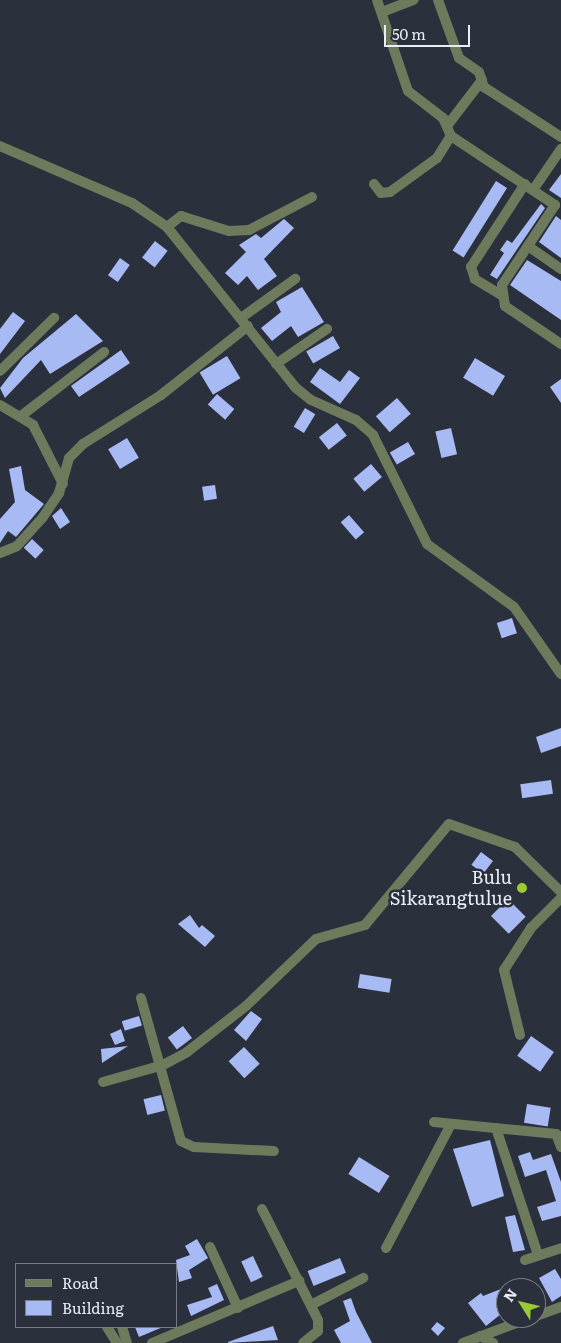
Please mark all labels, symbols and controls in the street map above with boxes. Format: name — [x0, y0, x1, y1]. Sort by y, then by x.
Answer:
scale bar — [386, 15, 472, 47]
text: 50 m — [392, 22, 426, 45]
place label: Bulu Sikarangtulue — [390, 867, 512, 910]
marker: Bulu Sikarangtulue — [516, 882, 528, 894]
legend — [15, 1263, 178, 1328]
text: Road — [62, 1271, 98, 1294]
north arrow — [496, 1278, 546, 1328]
text: N — [498, 1284, 521, 1305]
text: Building — [62, 1296, 124, 1319]

